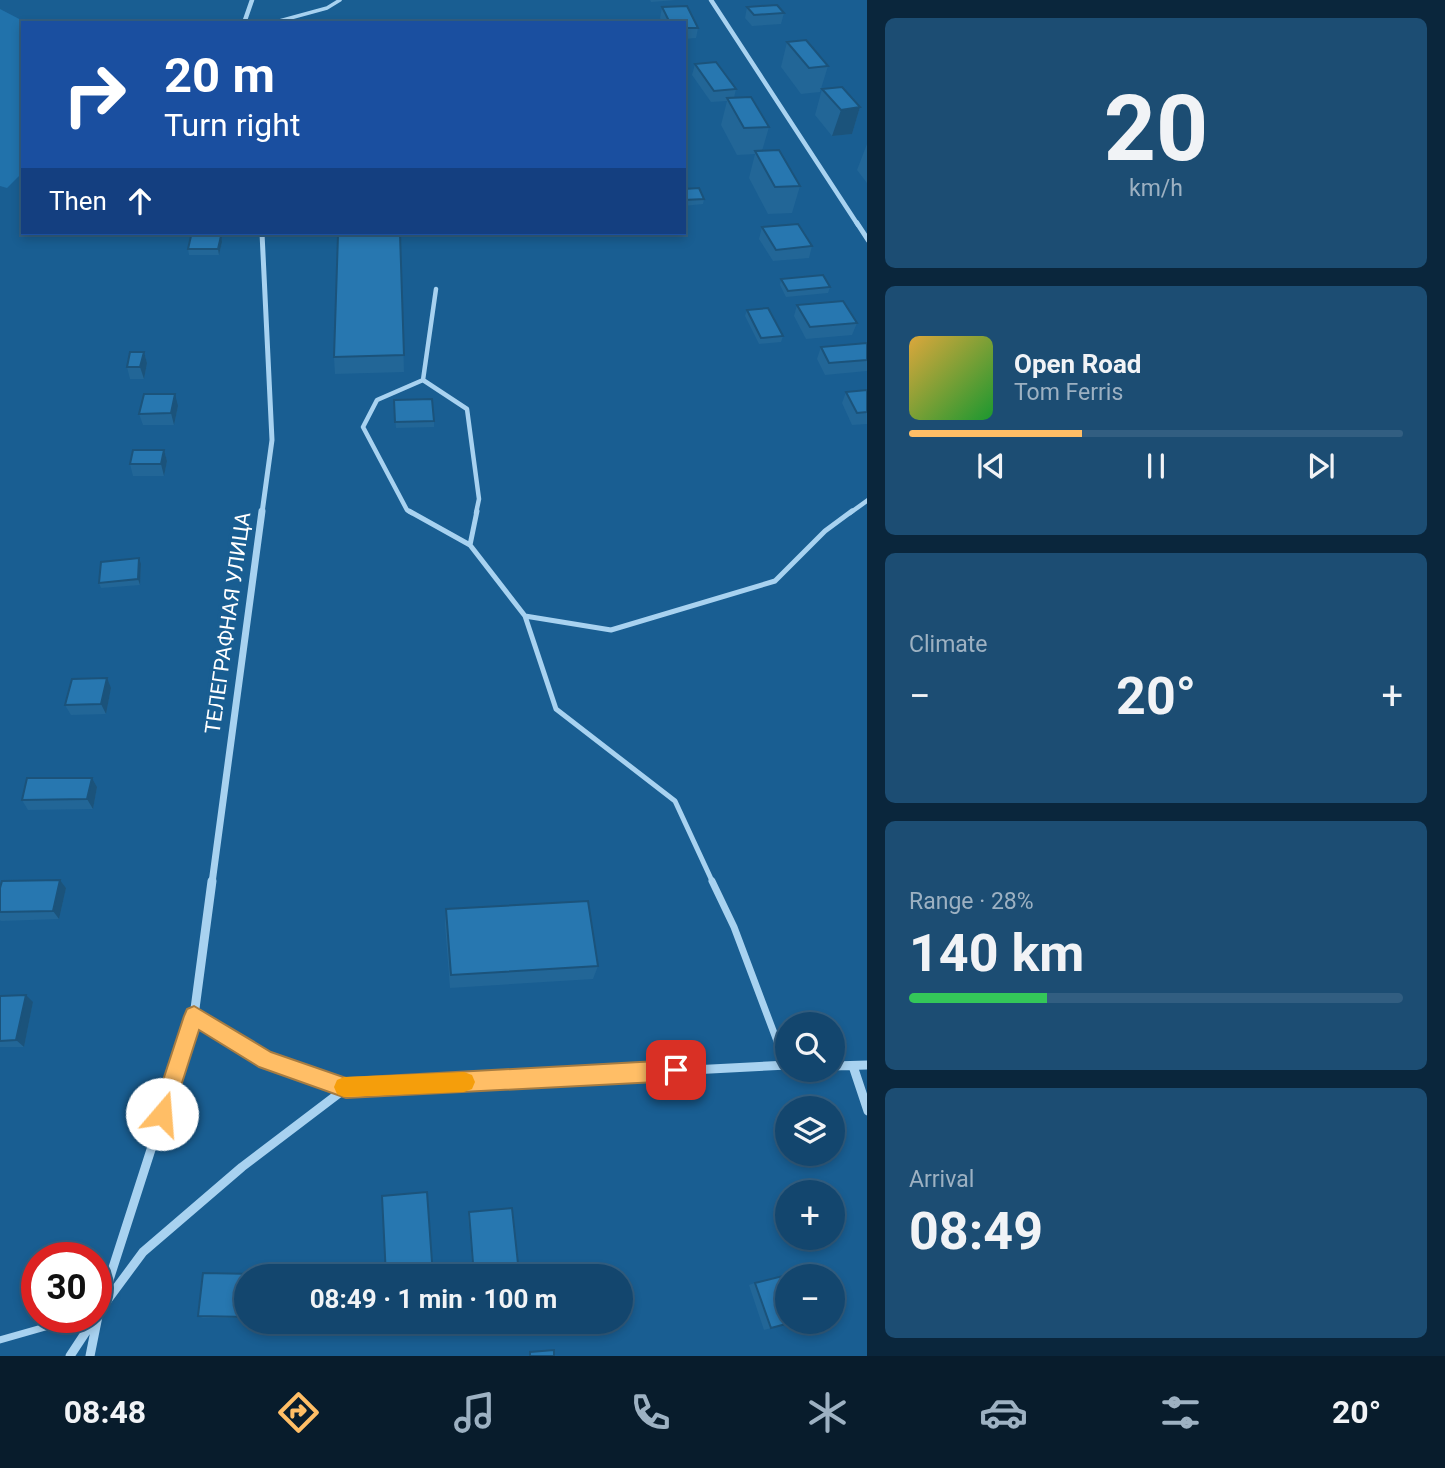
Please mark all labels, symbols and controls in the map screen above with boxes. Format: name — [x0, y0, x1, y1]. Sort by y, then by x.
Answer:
text: 20 m — [164, 47, 275, 104]
icon: right — [49, 49, 140, 140]
text: 20 — [1104, 76, 1208, 182]
text: Turn right — [164, 106, 300, 144]
text: km/h — [1129, 175, 1183, 202]
icon: ahead — [121, 182, 159, 220]
text: Then — [49, 186, 107, 216]
text: Open Road — [1014, 349, 1142, 379]
text: Tom Ferris — [1014, 379, 1123, 406]
icon: previous — [972, 447, 1010, 485]
icon: pause — [1137, 447, 1175, 485]
icon: next — [1302, 447, 1340, 485]
street label: ТЕЛЕГРАФНАЯ УЛИЦА — [201, 510, 256, 736]
text: Climate — [909, 631, 988, 658]
text: 20° — [1116, 666, 1196, 727]
text: − — [909, 674, 931, 718]
text: + — [1381, 674, 1403, 718]
text: Range · 28% — [909, 888, 1034, 915]
text: 140 km — [909, 923, 1084, 984]
map controls — [775, 1012, 845, 1334]
button: search — [775, 1012, 845, 1082]
pin — [646, 1040, 706, 1100]
icon: arrive — [657, 1051, 695, 1089]
position arrow — [125, 1077, 199, 1151]
button: layers — [775, 1096, 845, 1166]
text: Arrival — [909, 1166, 974, 1193]
button: + — [775, 1180, 845, 1250]
text: 08:49 — [909, 1201, 1043, 1262]
speed limit sign: 30 — [21, 1242, 112, 1333]
button: − — [775, 1264, 845, 1334]
text: 08:49 · 1 min · 100 m — [310, 1284, 557, 1314]
icon: directions — [274, 1388, 323, 1437]
icon: music — [450, 1388, 499, 1437]
icon: phone — [626, 1388, 675, 1437]
icon: climate — [803, 1388, 852, 1437]
icon: car — [979, 1388, 1028, 1437]
icon: filters — [1156, 1388, 1205, 1437]
text: 08:48 — [64, 1393, 146, 1431]
text: 20° — [1332, 1393, 1381, 1431]

